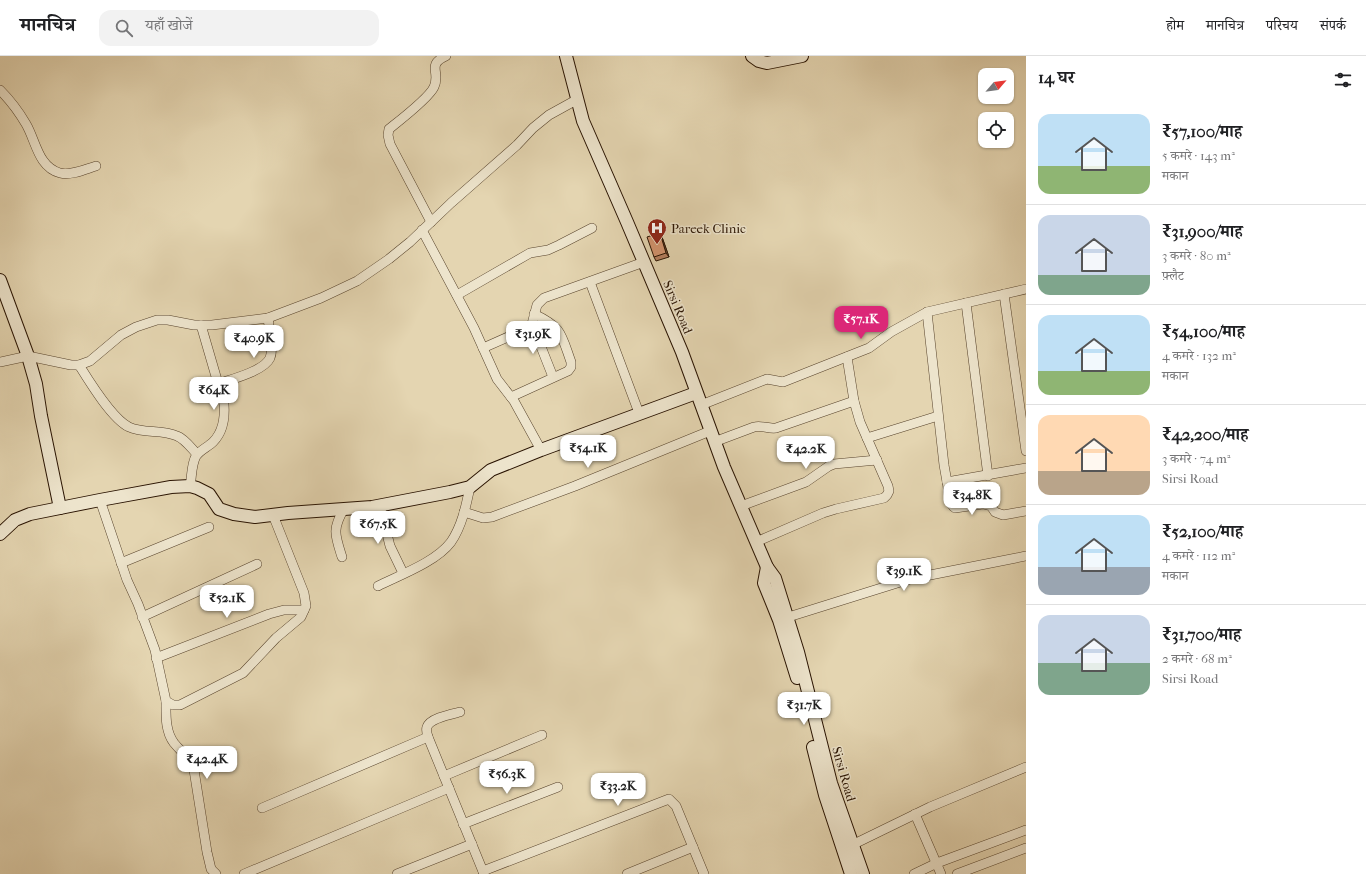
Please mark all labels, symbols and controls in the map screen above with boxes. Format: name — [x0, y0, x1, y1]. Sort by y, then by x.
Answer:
search box — [99, 10, 379, 46]
text: मानचित्र — [20, 14, 75, 36]
text: यहाँ खोजें — [145, 16, 192, 34]
icon: search — [113, 17, 135, 39]
text: होम — [1166, 17, 1184, 34]
text: मानचित्र — [1206, 17, 1244, 34]
text: परिचय — [1266, 17, 1298, 34]
text: संपर्क — [1320, 17, 1346, 34]
text: 14 घर — [1038, 67, 1075, 87]
north arrow — [978, 68, 1014, 104]
map controls — [978, 68, 1014, 148]
icon: filters — [1332, 69, 1354, 91]
button: locate — [978, 112, 1014, 148]
text: ₹57,100/माह — [1162, 121, 1242, 141]
icon: home — [1070, 130, 1118, 178]
text: 5 कमरे · 143 m² — [1162, 148, 1235, 163]
text: मकान — [1162, 168, 1188, 183]
hospital icon: Pareek Clinic — [646, 217, 668, 245]
place label: Pareek Clinic — [671, 221, 746, 236]
text: ₹31,900/माह — [1162, 221, 1243, 241]
icon: home — [1070, 231, 1118, 279]
text: 3 कमरे · 80 m² — [1162, 248, 1231, 263]
text: फ़्लैट — [1162, 268, 1184, 283]
street label: Sirsi Road — [660, 278, 696, 337]
pin: ₹57.1K — [828, 306, 894, 340]
text: ₹57.1K — [843, 311, 879, 326]
pin: ₹31.9K — [500, 321, 566, 355]
text: ₹54,100/माह — [1162, 321, 1245, 341]
pin: ₹40.9K — [221, 325, 287, 359]
text: ₹31.9K — [515, 326, 551, 341]
text: ₹40.9K — [234, 330, 274, 345]
icon: home — [1070, 331, 1118, 379]
text: 4 कमरे · 132 m² — [1162, 348, 1236, 363]
text: मकान — [1162, 368, 1188, 383]
pin: ₹64K — [190, 377, 238, 411]
text: ₹64K — [198, 382, 230, 397]
text: ₹42,200/माह — [1162, 424, 1249, 444]
icon: home — [1070, 431, 1118, 479]
pin: ₹54.1K — [555, 435, 621, 469]
pin: ₹42.2K — [773, 436, 839, 470]
text: ₹54.1K — [569, 440, 607, 455]
text: ₹42.2K — [786, 441, 826, 456]
text: 3 कमरे · 74 m² — [1162, 451, 1231, 466]
text: Sirsi Road — [1162, 471, 1218, 486]
pin: ₹34.8K — [939, 482, 1005, 516]
text: ₹34.8K — [952, 487, 992, 502]
pin: ₹67.5K — [345, 511, 411, 545]
text: ₹67.5K — [359, 516, 397, 531]
text: ₹52,100/माह — [1162, 521, 1243, 541]
icon: home — [1070, 531, 1118, 579]
text: 4 कमरे · 112 m² — [1162, 548, 1235, 563]
pin: ₹39.1K — [871, 558, 937, 592]
text: ₹39.1K — [886, 563, 922, 578]
text: मकान — [1162, 568, 1188, 583]
pin: ₹52.1K — [194, 585, 260, 619]
text: ₹52.1K — [209, 590, 245, 605]
text: ₹31,700/माह — [1162, 624, 1241, 644]
icon: home — [1070, 631, 1118, 679]
text: 2 कमरे · 68 m² — [1162, 651, 1232, 666]
text: Sirsi Road — [1162, 671, 1218, 686]
pin: ₹31.7K — [771, 692, 837, 726]
text: ₹31.7K — [787, 697, 821, 712]
street label: Sirsi Road — [829, 745, 859, 804]
pin: ₹42.4K — [174, 746, 240, 780]
text: ₹42.4K — [186, 751, 228, 766]
pin: ₹56.3K — [474, 761, 540, 795]
text: ₹56.3K — [488, 766, 526, 781]
pin: ₹33.2K — [585, 773, 651, 807]
text: ₹33.2K — [600, 778, 636, 793]

